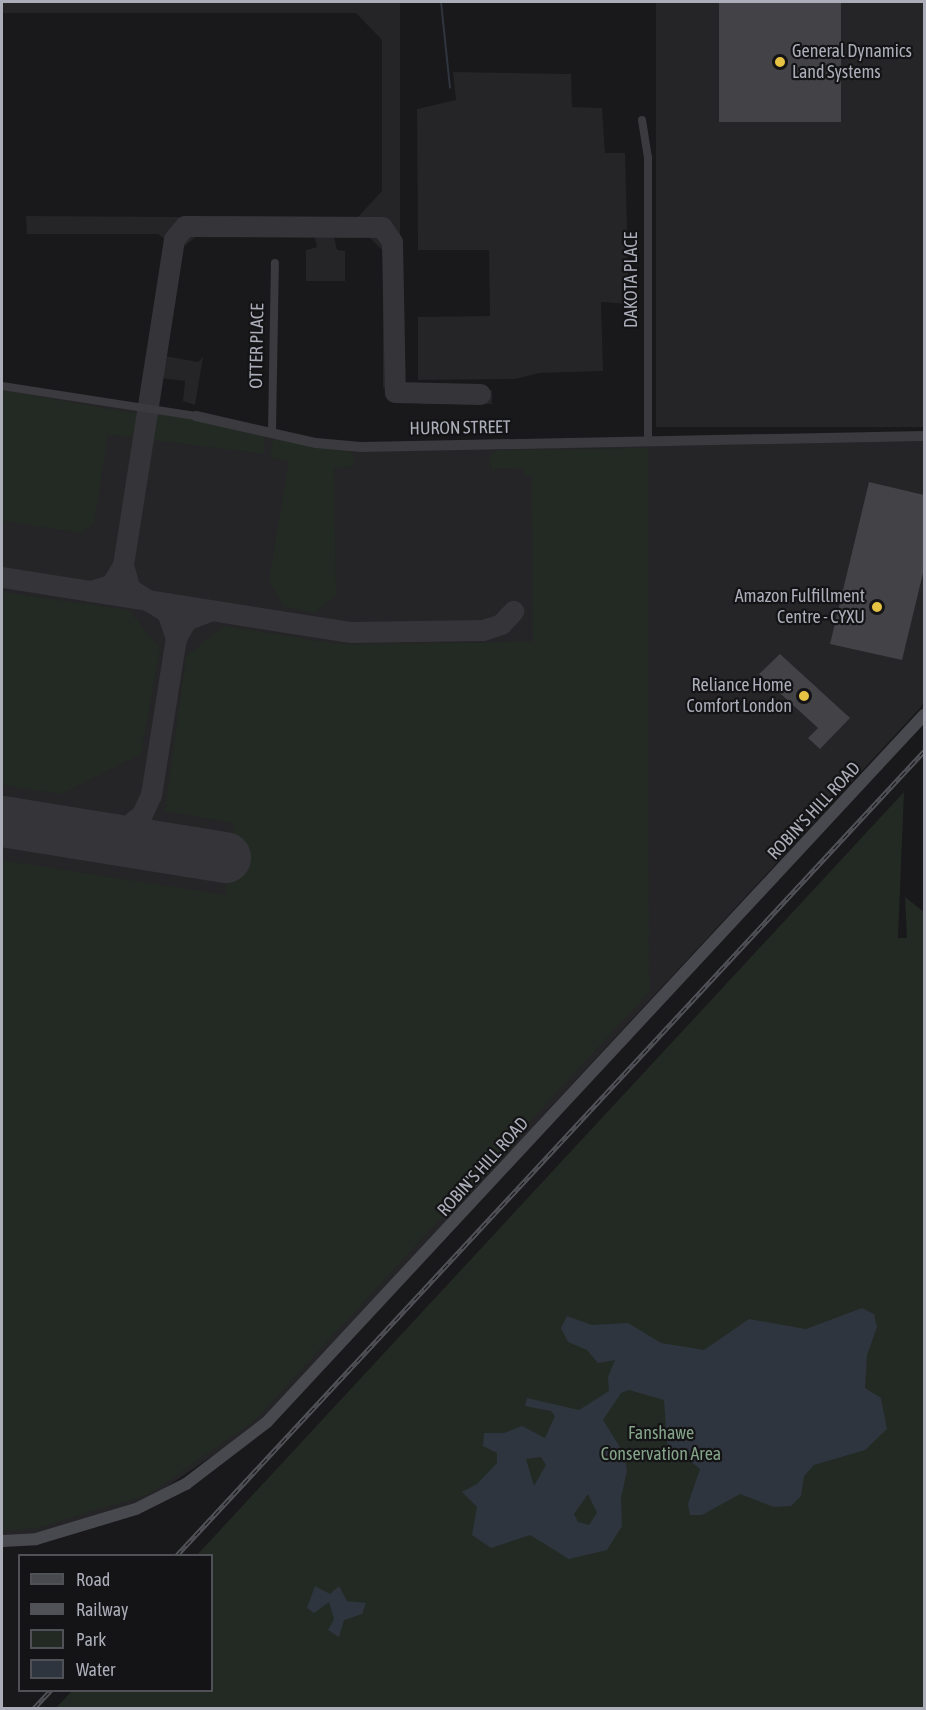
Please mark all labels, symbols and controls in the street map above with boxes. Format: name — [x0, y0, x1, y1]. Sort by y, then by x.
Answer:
place label: General Dynamics Land Systems — [792, 41, 912, 84]
marker: General Dynamics Land Systems — [773, 55, 787, 69]
street label: DAKOTA PLACE — [620, 232, 642, 328]
street label: OTTER PLACE — [245, 303, 269, 389]
street label: HURON STREET — [409, 416, 511, 440]
place label: Amazon Fulfillment Centre - CYXU — [735, 586, 865, 628]
marker: Amazon Fulfillment Centre - CYXU — [870, 600, 884, 614]
place label: Reliance Home Comfort London — [686, 675, 792, 718]
marker: Reliance Home Comfort London — [797, 689, 811, 703]
street label: ROBIN'S HILL ROAD — [763, 758, 865, 864]
street label: ROBIN'S HILL ROAD — [433, 1113, 533, 1221]
park label: Fanshawe Conservation Area — [601, 1423, 721, 1466]
legend — [18, 1554, 213, 1692]
text: Road — [76, 1569, 110, 1590]
text: Railway — [76, 1599, 128, 1620]
text: Park — [76, 1629, 106, 1650]
text: Water — [76, 1659, 115, 1680]

